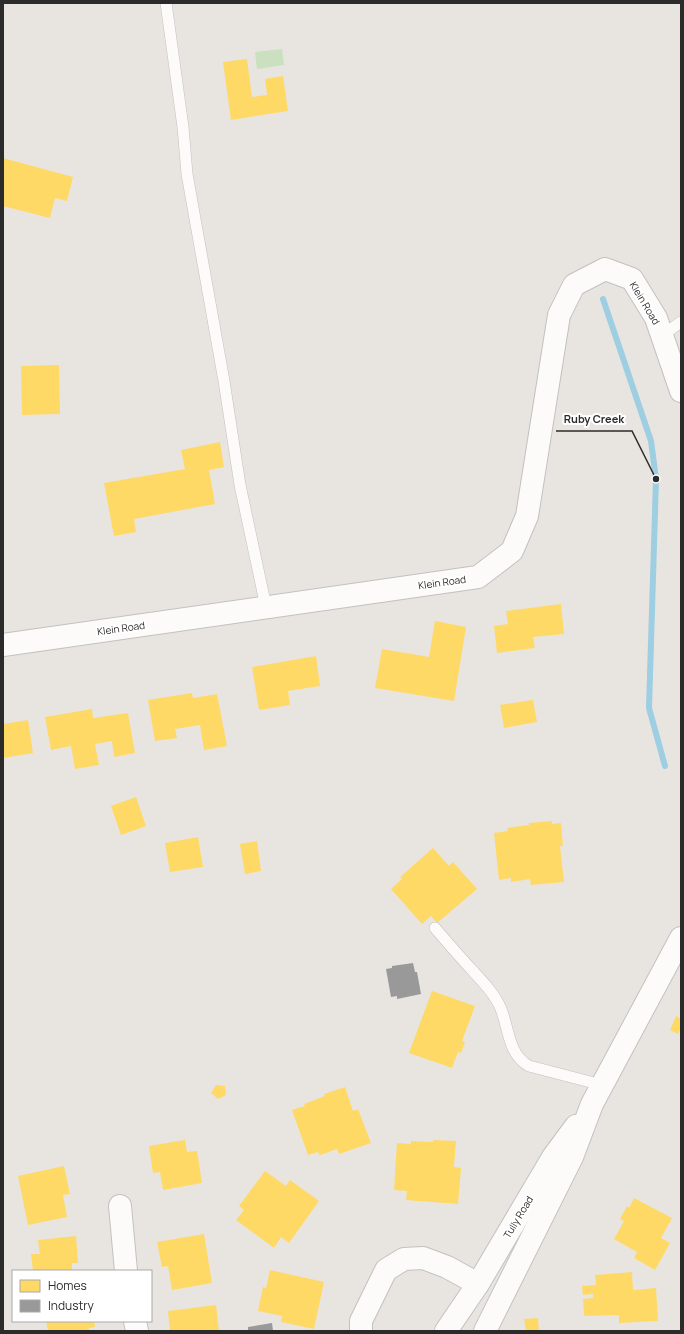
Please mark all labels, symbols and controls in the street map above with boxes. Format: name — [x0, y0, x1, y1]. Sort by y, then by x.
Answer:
street label: Klein Road — [627, 279, 663, 327]
callout: Ruby Creek — [556, 408, 632, 431]
text: Ruby Creek — [564, 411, 625, 426]
street label: Klein Road — [417, 572, 467, 592]
street label: Klein Road — [96, 618, 146, 638]
street label: Tully Road — [500, 1193, 536, 1241]
legend — [12, 1270, 152, 1322]
text: Homes — [48, 1277, 87, 1294]
text: Industry — [48, 1297, 94, 1314]

